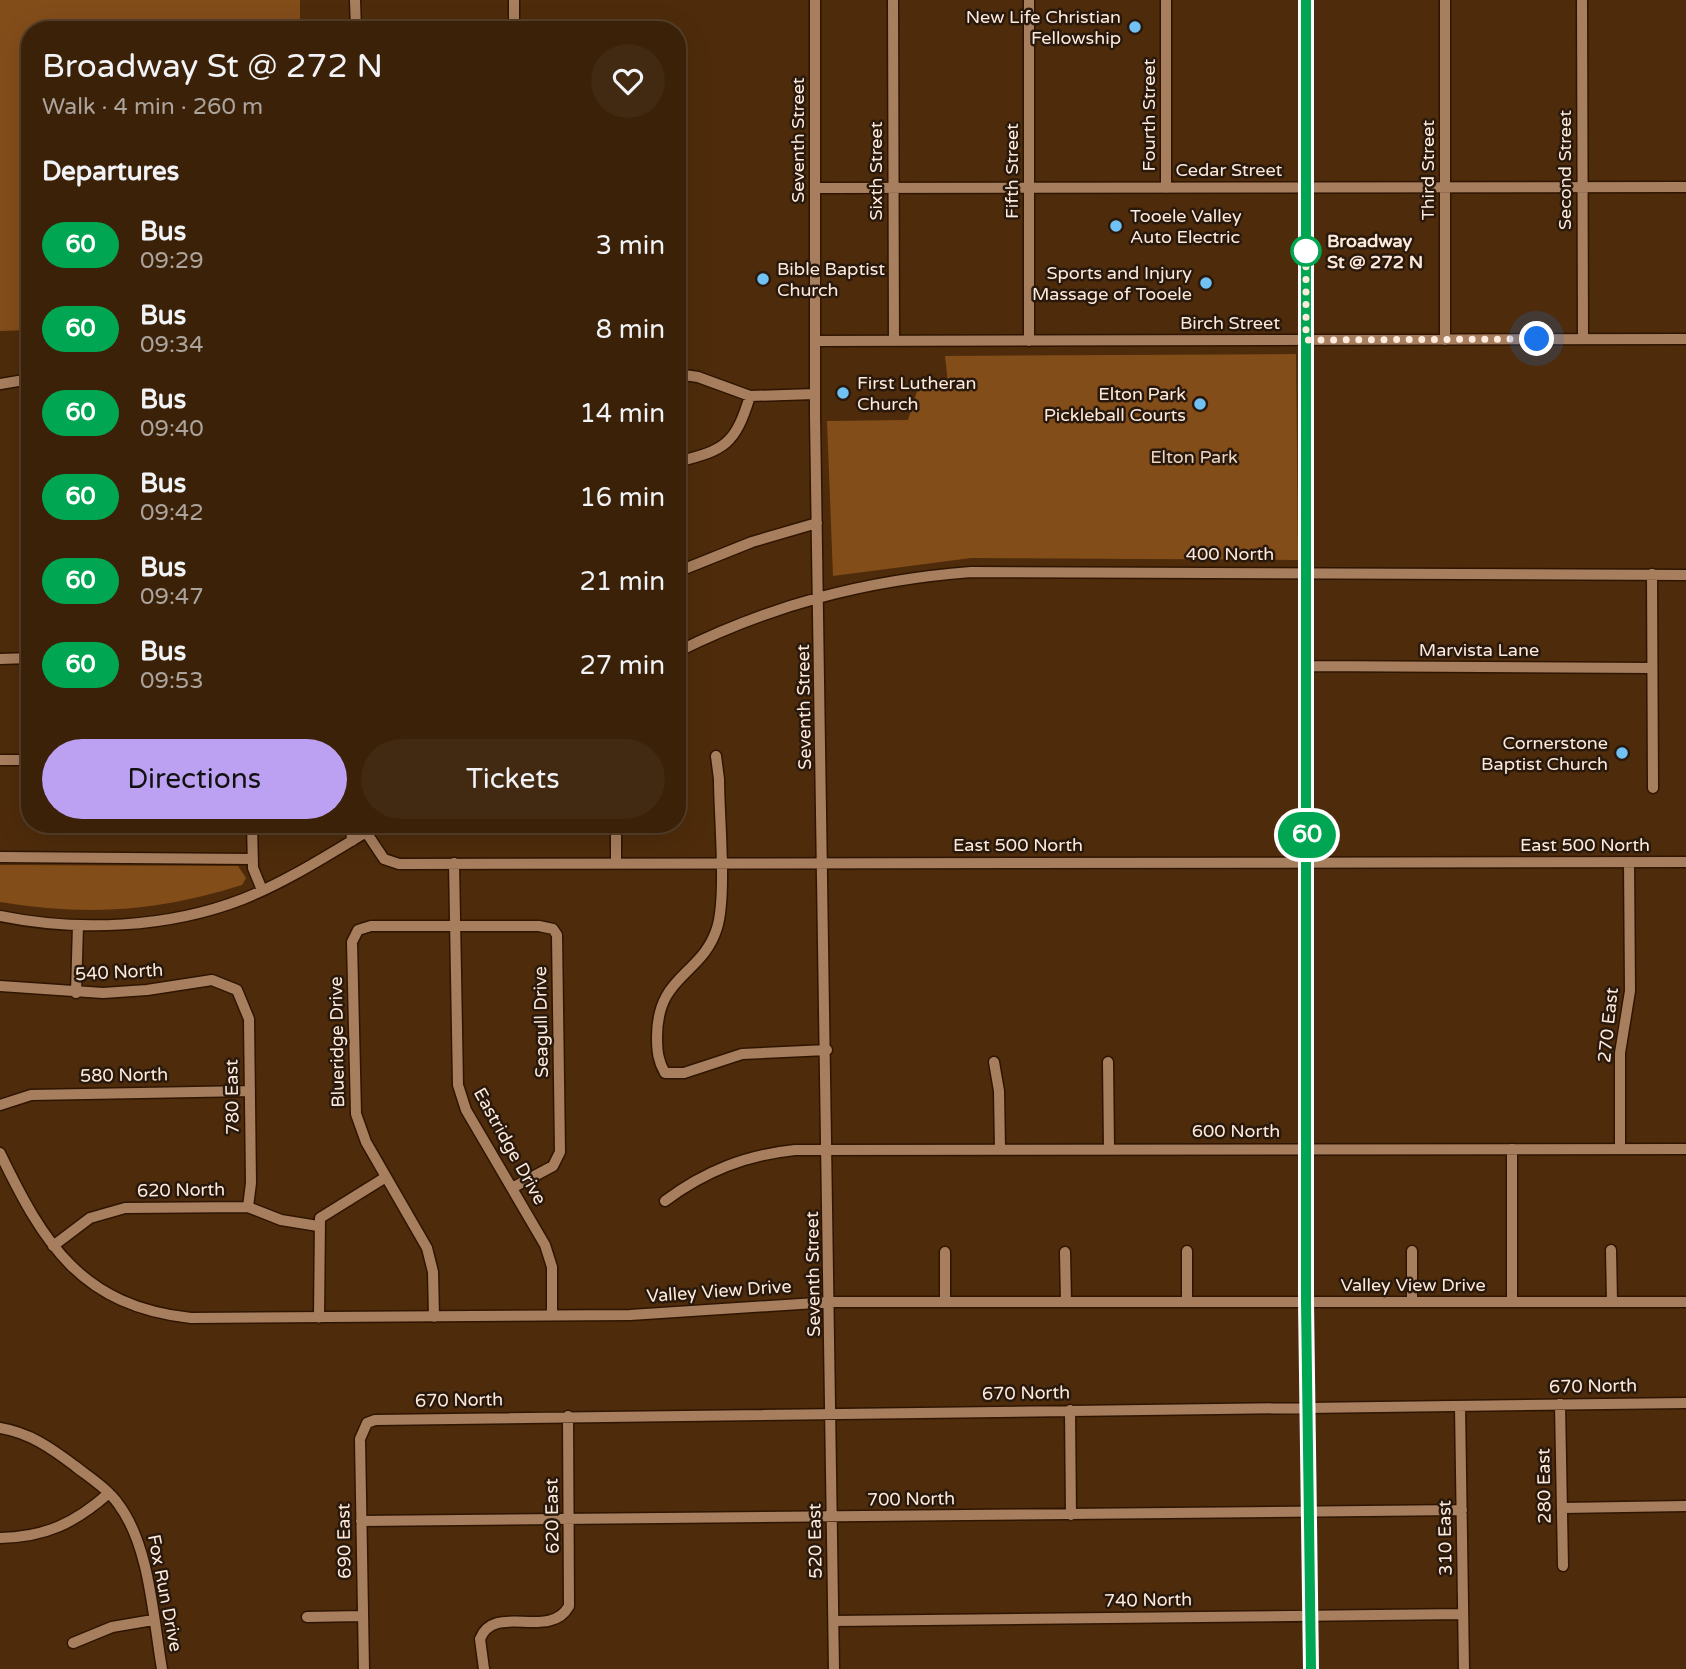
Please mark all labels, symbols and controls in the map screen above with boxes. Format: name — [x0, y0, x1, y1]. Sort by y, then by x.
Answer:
place label: New Life Christian Fellowship — [966, 6, 1121, 49]
marker: New Life Christian Fellowship — [1127, 19, 1143, 35]
button: heart — [591, 44, 665, 118]
text: Broadway St @ 272 N — [42, 47, 383, 86]
street label: Fourth Street — [1138, 58, 1160, 172]
street label: Seventh Street — [787, 77, 809, 203]
text: Walk · 4 min · 260 m — [42, 93, 263, 121]
street label: Second Street — [1554, 110, 1576, 230]
street label: Third Street — [1417, 120, 1439, 220]
street label: Sixth Street — [865, 121, 887, 221]
street label: Fifth Street — [1001, 123, 1023, 219]
text: Departures — [42, 156, 179, 187]
street label: Cedar Street — [1176, 159, 1283, 181]
place label: Tooele Valley Auto Electric — [1130, 205, 1242, 248]
text: Bus — [140, 216, 186, 247]
marker: Tooele Valley Auto Electric — [1108, 218, 1124, 234]
text: 60 — [65, 230, 96, 259]
text: 3 min — [596, 230, 665, 261]
place label: Broadway St @ 272 N — [1327, 230, 1423, 273]
marker: Broadway St @ 272 N — [1291, 236, 1321, 266]
text: 09:29 — [140, 247, 204, 275]
place label: Bible Baptist Church — [777, 258, 885, 301]
place label: Sports and Injury Massage of Tooele — [1032, 262, 1192, 305]
marker: Bible Baptist Church — [755, 271, 771, 287]
marker: Sports and Injury Massage of Tooele — [1198, 275, 1214, 291]
text: Bus — [140, 300, 186, 331]
street label: Birch Street — [1180, 312, 1280, 334]
text: 60 — [65, 314, 96, 343]
text: 8 min — [596, 314, 665, 345]
your location — [1519, 321, 1554, 356]
text: 09:34 — [140, 331, 204, 359]
place label: First Lutheran Church — [857, 372, 977, 415]
place label: Elton Park Pickleball Courts — [1044, 383, 1186, 426]
text: Bus — [140, 384, 186, 415]
marker: First Lutheran Church — [835, 385, 851, 401]
marker: Elton Park Pickleball Courts — [1192, 396, 1208, 412]
text: 60 — [65, 398, 96, 427]
text: 14 min — [579, 398, 665, 429]
text: 09:40 — [140, 415, 204, 443]
park label: Elton Park — [1150, 446, 1238, 468]
text: Bus — [140, 468, 186, 499]
text: 60 — [65, 482, 96, 511]
text: 16 min — [579, 482, 665, 513]
text: 09:42 — [140, 499, 204, 527]
street label: 400 North — [1186, 543, 1274, 565]
text: Bus — [140, 552, 186, 583]
text: 60 — [65, 566, 96, 595]
text: 21 min — [579, 566, 665, 597]
text: 09:47 — [140, 583, 204, 611]
text: Bus — [140, 636, 186, 667]
street label: Marvista Lane — [1419, 639, 1539, 661]
street label: Seventh Street — [792, 644, 816, 770]
text: 60 — [65, 650, 96, 679]
text: 27 min — [579, 650, 665, 681]
text: 09:53 — [140, 667, 204, 695]
place label: Cornerstone Baptist Church — [1481, 732, 1608, 775]
button: Directions — [42, 739, 347, 819]
button: Tickets — [361, 739, 665, 819]
marker: Cornerstone Baptist Church — [1614, 745, 1630, 761]
line badge: 60 — [1276, 812, 1338, 858]
text: 60 — [1292, 820, 1322, 849]
street label: East 500 North — [953, 834, 1083, 856]
street label: East 500 North — [1520, 834, 1650, 856]
street label: 540 North — [74, 959, 164, 985]
street label: Seagull Drive — [529, 966, 553, 1078]
street label: Blueridge Drive — [325, 976, 349, 1108]
street label: 270 East — [1593, 986, 1623, 1064]
street label: 780 East — [220, 1059, 244, 1135]
street label: 580 North — [80, 1063, 168, 1087]
street label: Eastridge Drive — [469, 1084, 551, 1208]
street label: 600 North — [1192, 1120, 1280, 1142]
street label: 620 North — [137, 1178, 225, 1202]
street label: Seventh Street — [801, 1211, 825, 1337]
street label: Valley View Drive — [1340, 1274, 1486, 1296]
street label: Valley View Drive — [646, 1275, 792, 1307]
street label: 670 North — [1549, 1374, 1637, 1398]
street label: 670 North — [982, 1381, 1070, 1405]
street label: 670 North — [415, 1388, 503, 1412]
street label: 280 East — [1532, 1448, 1556, 1524]
street label: 620 East — [540, 1478, 564, 1554]
street label: 700 North — [867, 1487, 955, 1511]
street label: 310 East — [1433, 1500, 1457, 1576]
street label: 690 East — [332, 1503, 356, 1579]
street label: 520 East — [803, 1503, 827, 1579]
street label: Fox Run Drive — [143, 1532, 187, 1654]
street label: 740 North — [1104, 1588, 1192, 1612]

